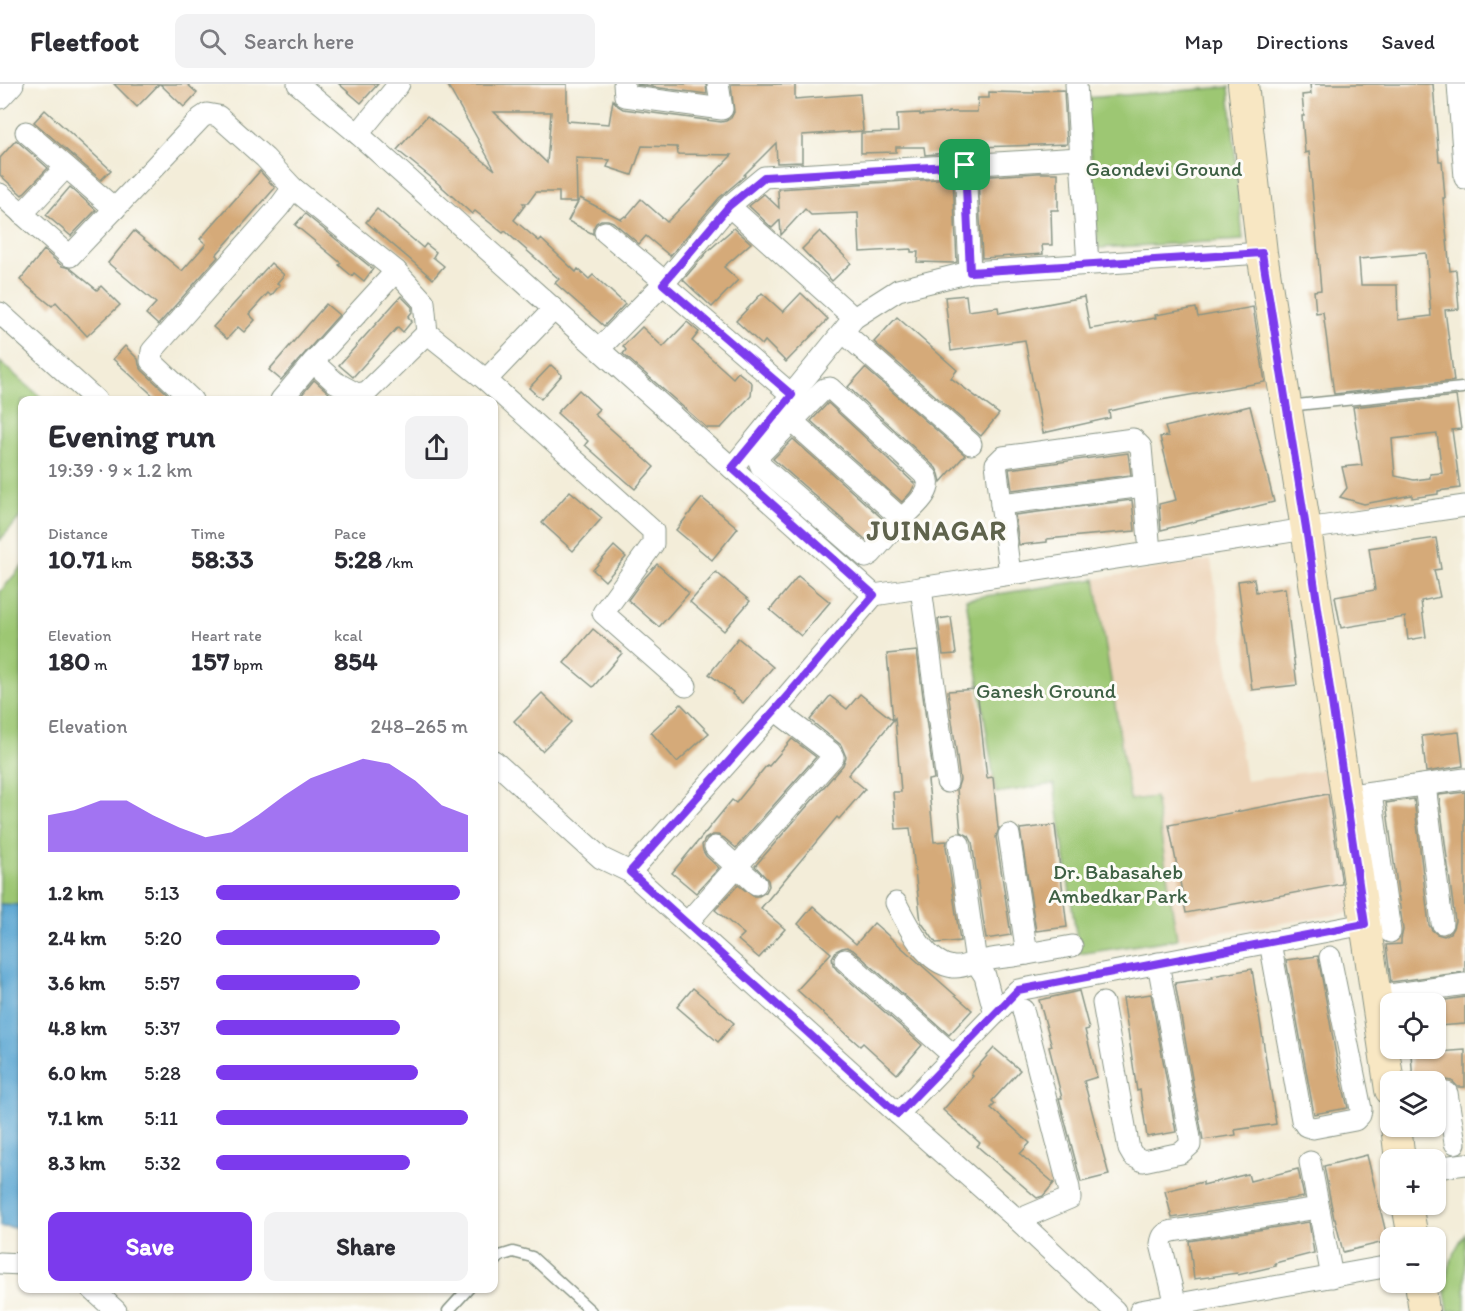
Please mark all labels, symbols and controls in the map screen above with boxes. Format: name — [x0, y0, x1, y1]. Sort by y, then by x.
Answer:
search box — [175, 14, 595, 68]
text: Fleetfoot — [30, 24, 139, 58]
icon: search — [196, 25, 229, 58]
text: Search here — [244, 28, 354, 55]
text: Map — [1185, 29, 1223, 54]
text: Directions — [1256, 29, 1348, 54]
text: Saved — [1381, 29, 1435, 54]
pin — [939, 139, 990, 190]
icon: arrive — [948, 148, 981, 181]
park label: Gaondevi Ground — [1086, 156, 1243, 181]
text: Evening run — [48, 416, 215, 455]
button: share — [405, 416, 468, 479]
text: 19:39 · 9 × 1.2 km — [48, 458, 193, 482]
district label: JUINAGAR — [866, 514, 1007, 547]
text: Distance — [48, 524, 108, 543]
text: Time — [191, 524, 225, 543]
text: Pace — [334, 524, 366, 543]
text: 10.71 — [48, 543, 107, 575]
text: 58:33 — [191, 543, 254, 575]
text: 5:28 — [334, 543, 382, 575]
text: km — [107, 553, 132, 572]
text: /km — [382, 553, 413, 572]
text: Elevation — [48, 626, 112, 645]
text: Heart rate — [191, 626, 262, 645]
text: kcal — [334, 626, 362, 645]
text: 180 — [48, 645, 90, 677]
text: 157 — [191, 645, 230, 677]
text: 854 — [334, 645, 378, 677]
text: m — [90, 655, 107, 674]
text: bpm — [230, 655, 263, 674]
park label: Ganesh Ground — [976, 678, 1117, 703]
text: Elevation — [48, 714, 127, 738]
text: 248–265 m — [370, 714, 468, 738]
park label: Dr. Babasaheb Ambedkar Park — [1048, 859, 1188, 908]
text: 1.2 km — [48, 881, 104, 905]
text: 5:13 — [144, 881, 180, 905]
text: 2.4 km — [48, 926, 106, 950]
text: 5:20 — [144, 926, 182, 950]
text: 3.6 km — [48, 971, 105, 995]
text: 5:57 — [144, 971, 180, 995]
map controls — [1380, 993, 1446, 1293]
button: locate — [1380, 993, 1446, 1059]
text: 4.8 km — [48, 1016, 107, 1040]
text: 5:37 — [144, 1016, 180, 1040]
text: 6.0 km — [48, 1061, 107, 1085]
text: 5:28 — [144, 1061, 181, 1085]
button: layers — [1380, 1071, 1446, 1137]
text: 7.1 km — [48, 1106, 103, 1130]
text: 5:11 — [144, 1106, 178, 1130]
button: + — [1380, 1149, 1446, 1215]
text: 8.3 km — [48, 1151, 106, 1175]
text: 5:32 — [144, 1151, 181, 1175]
button: Save — [48, 1212, 252, 1281]
button: Share — [264, 1212, 468, 1281]
button: − — [1380, 1227, 1446, 1293]

